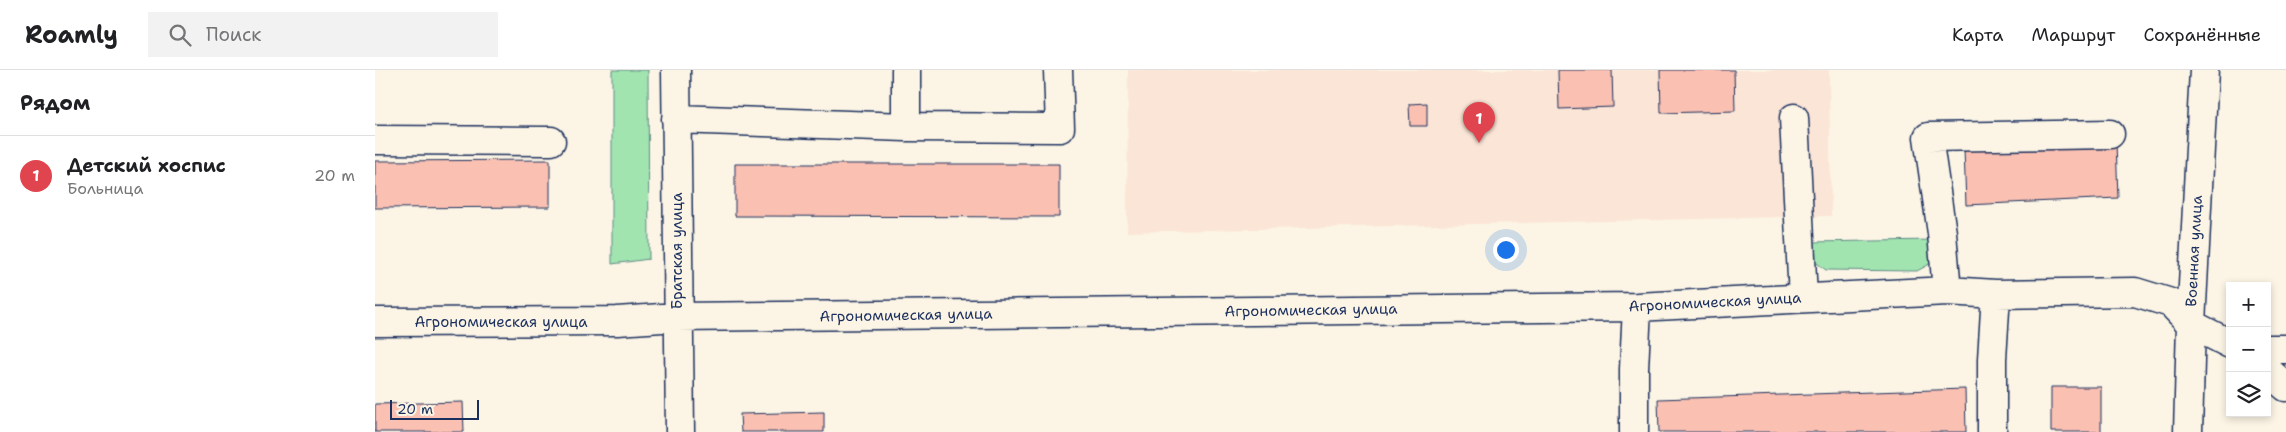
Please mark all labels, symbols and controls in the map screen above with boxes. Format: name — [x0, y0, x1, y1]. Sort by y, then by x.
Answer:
search box — [148, 12, 498, 57]
text: Roamly — [25, 19, 118, 51]
icon: search — [166, 21, 194, 49]
text: Поиск — [206, 22, 261, 47]
text: Карта — [1952, 23, 2003, 47]
text: Маршрут — [2031, 23, 2115, 47]
text: Сохранённые — [2143, 23, 2261, 47]
text: Рядом — [20, 89, 90, 117]
pin: 1 — [1463, 102, 1495, 143]
text: Детский хоспис — [67, 153, 226, 178]
text: 1 — [32, 165, 40, 186]
text: 20 m — [314, 165, 355, 186]
text: Больница — [67, 178, 143, 199]
street label: Братская улица — [667, 192, 687, 309]
street label: Военная улица — [2181, 194, 2207, 307]
your location — [1493, 237, 1519, 263]
map controls — [2226, 282, 2271, 417]
button: + — [2226, 282, 2271, 327]
street label: Агрономическая улица — [1628, 287, 1803, 317]
street label: Агрономическая улица — [1224, 298, 1398, 322]
street label: Агрономическая улица — [819, 303, 993, 327]
street label: Агрономическая улица — [414, 312, 588, 332]
button: − — [2226, 327, 2271, 372]
button: layers — [2226, 372, 2271, 417]
scale bar — [390, 397, 479, 420]
text: 20 m — [397, 400, 433, 418]

